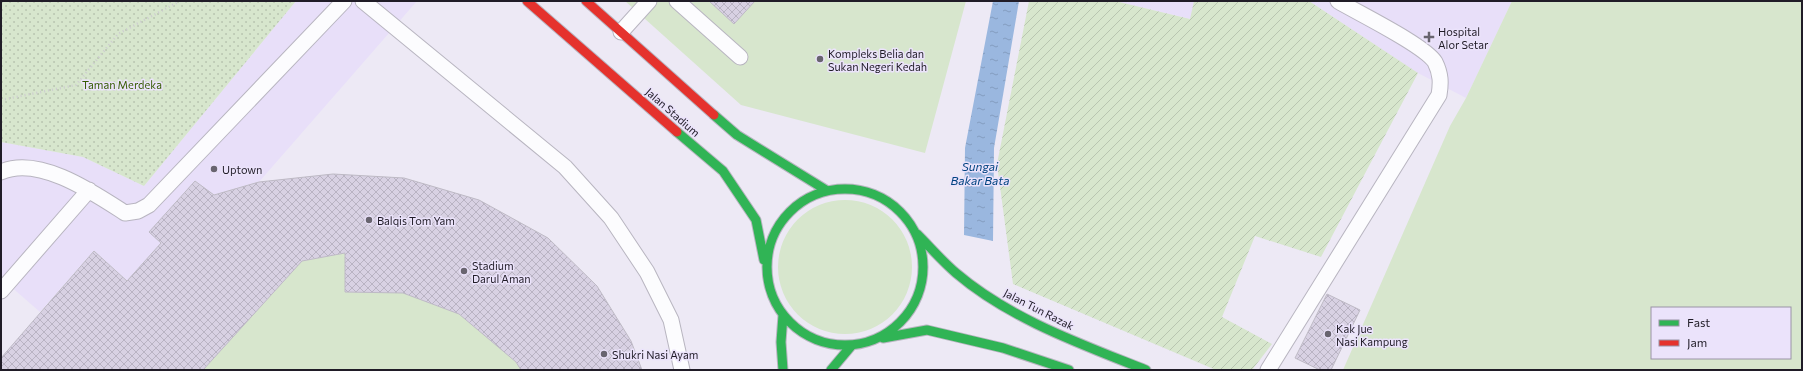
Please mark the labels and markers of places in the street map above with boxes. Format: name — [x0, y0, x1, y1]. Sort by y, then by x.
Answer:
place label: Hospital Alor Setar — [1438, 25, 1489, 51]
marker: Hospital Alor Setar — [1423, 31, 1435, 43]
place label: Kompleks Belia dan Sukan Negeri Kedah — [828, 47, 927, 73]
marker: Kompleks Belia dan Sukan Negeri Kedah — [815, 54, 825, 64]
place label: Uptown — [222, 163, 262, 176]
marker: Uptown — [209, 164, 219, 174]
place label: Balqis Tom Yam — [377, 214, 455, 227]
marker: Balqis Tom Yam — [364, 215, 374, 225]
place label: Stadium Darul Aman — [472, 259, 531, 285]
marker: Stadium Darul Aman — [459, 266, 469, 276]
place label: Kak Jue Nasi Kampung — [1336, 322, 1408, 348]
marker: Kak Jue Nasi Kampung — [1323, 329, 1333, 339]
place label: Shukri Nasi Ayam — [612, 348, 698, 361]
marker: Shukri Nasi Ayam — [599, 349, 609, 359]

